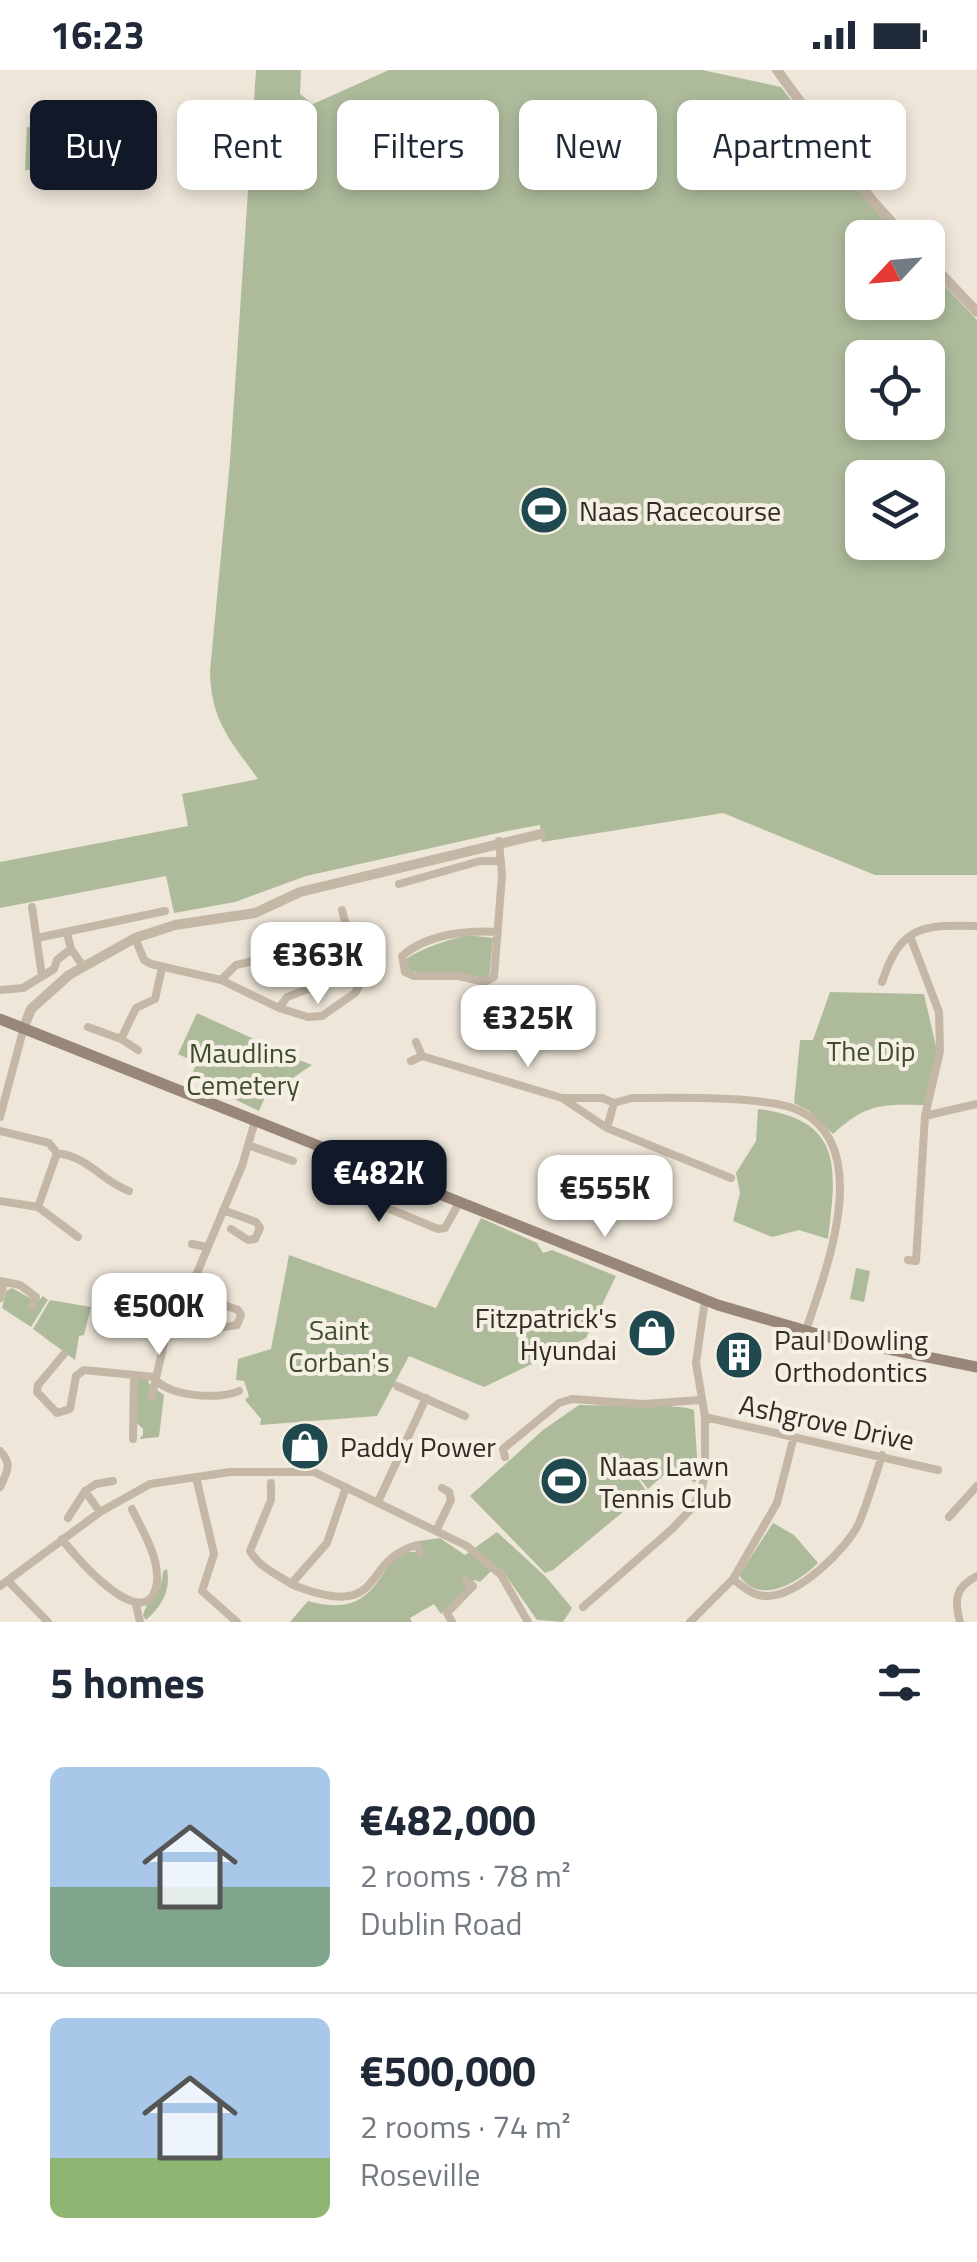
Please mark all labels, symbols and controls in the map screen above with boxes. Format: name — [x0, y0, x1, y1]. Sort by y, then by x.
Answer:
text: 16:23 — [50, 6, 145, 64]
chip: Buy — [30, 100, 157, 190]
chip: Rent — [177, 100, 317, 190]
chip: Filters — [337, 100, 499, 190]
chip: New — [519, 100, 657, 190]
chip: Apartment — [677, 100, 906, 190]
north arrow — [845, 220, 945, 320]
map controls — [845, 220, 945, 560]
button: locate — [845, 340, 945, 440]
button: layers — [845, 460, 945, 560]
sports icon: Naas Racecourse — [518, 484, 570, 536]
place label: Naas Racecourse — [579, 489, 781, 532]
pin: €363K — [248, 922, 388, 1007]
text: €363K — [273, 930, 363, 978]
pin: €325K — [458, 985, 598, 1070]
text: €325K — [483, 993, 573, 1041]
park label: The Dip — [826, 1029, 916, 1072]
park label: Maudlins Cemetery — [186, 1031, 300, 1106]
pin: €482K — [309, 1140, 449, 1225]
text: €482K — [334, 1148, 424, 1196]
pin: €555K — [535, 1155, 675, 1240]
text: €555K — [560, 1163, 650, 1211]
pin: €500K — [89, 1273, 229, 1358]
text: €500K — [114, 1281, 204, 1329]
place label: Fitzpatrick's Hyundai — [475, 1296, 617, 1371]
shop icon: Fitzpatrick's Hyundai — [626, 1307, 678, 1359]
park label: Saint Corban's — [288, 1308, 390, 1383]
place label: Paul Dowling Orthodontics — [774, 1318, 928, 1393]
building icon: Paul Dowling Orthodontics — [713, 1329, 765, 1381]
street label: Ashgrove Drive — [736, 1382, 918, 1462]
shop icon: Paddy Power — [279, 1420, 331, 1472]
place label: Paddy Power — [340, 1425, 496, 1468]
place label: Naas Lawn Tennis Club — [599, 1444, 732, 1519]
sports icon: Naas Lawn Tennis Club — [538, 1455, 590, 1507]
text: 5 homes — [50, 1650, 205, 1714]
icon: filters — [872, 1655, 927, 1710]
text: €482,000 — [360, 1787, 536, 1851]
icon: home — [130, 1807, 250, 1927]
text: 2 rooms · 78 m² — [360, 1851, 571, 1899]
text: Dublin Road — [360, 1899, 522, 1947]
text: €500,000 — [360, 2038, 536, 2102]
icon: home — [130, 2058, 250, 2178]
text: 2 rooms · 74 m² — [360, 2102, 571, 2150]
text: Roseville — [360, 2150, 480, 2198]

